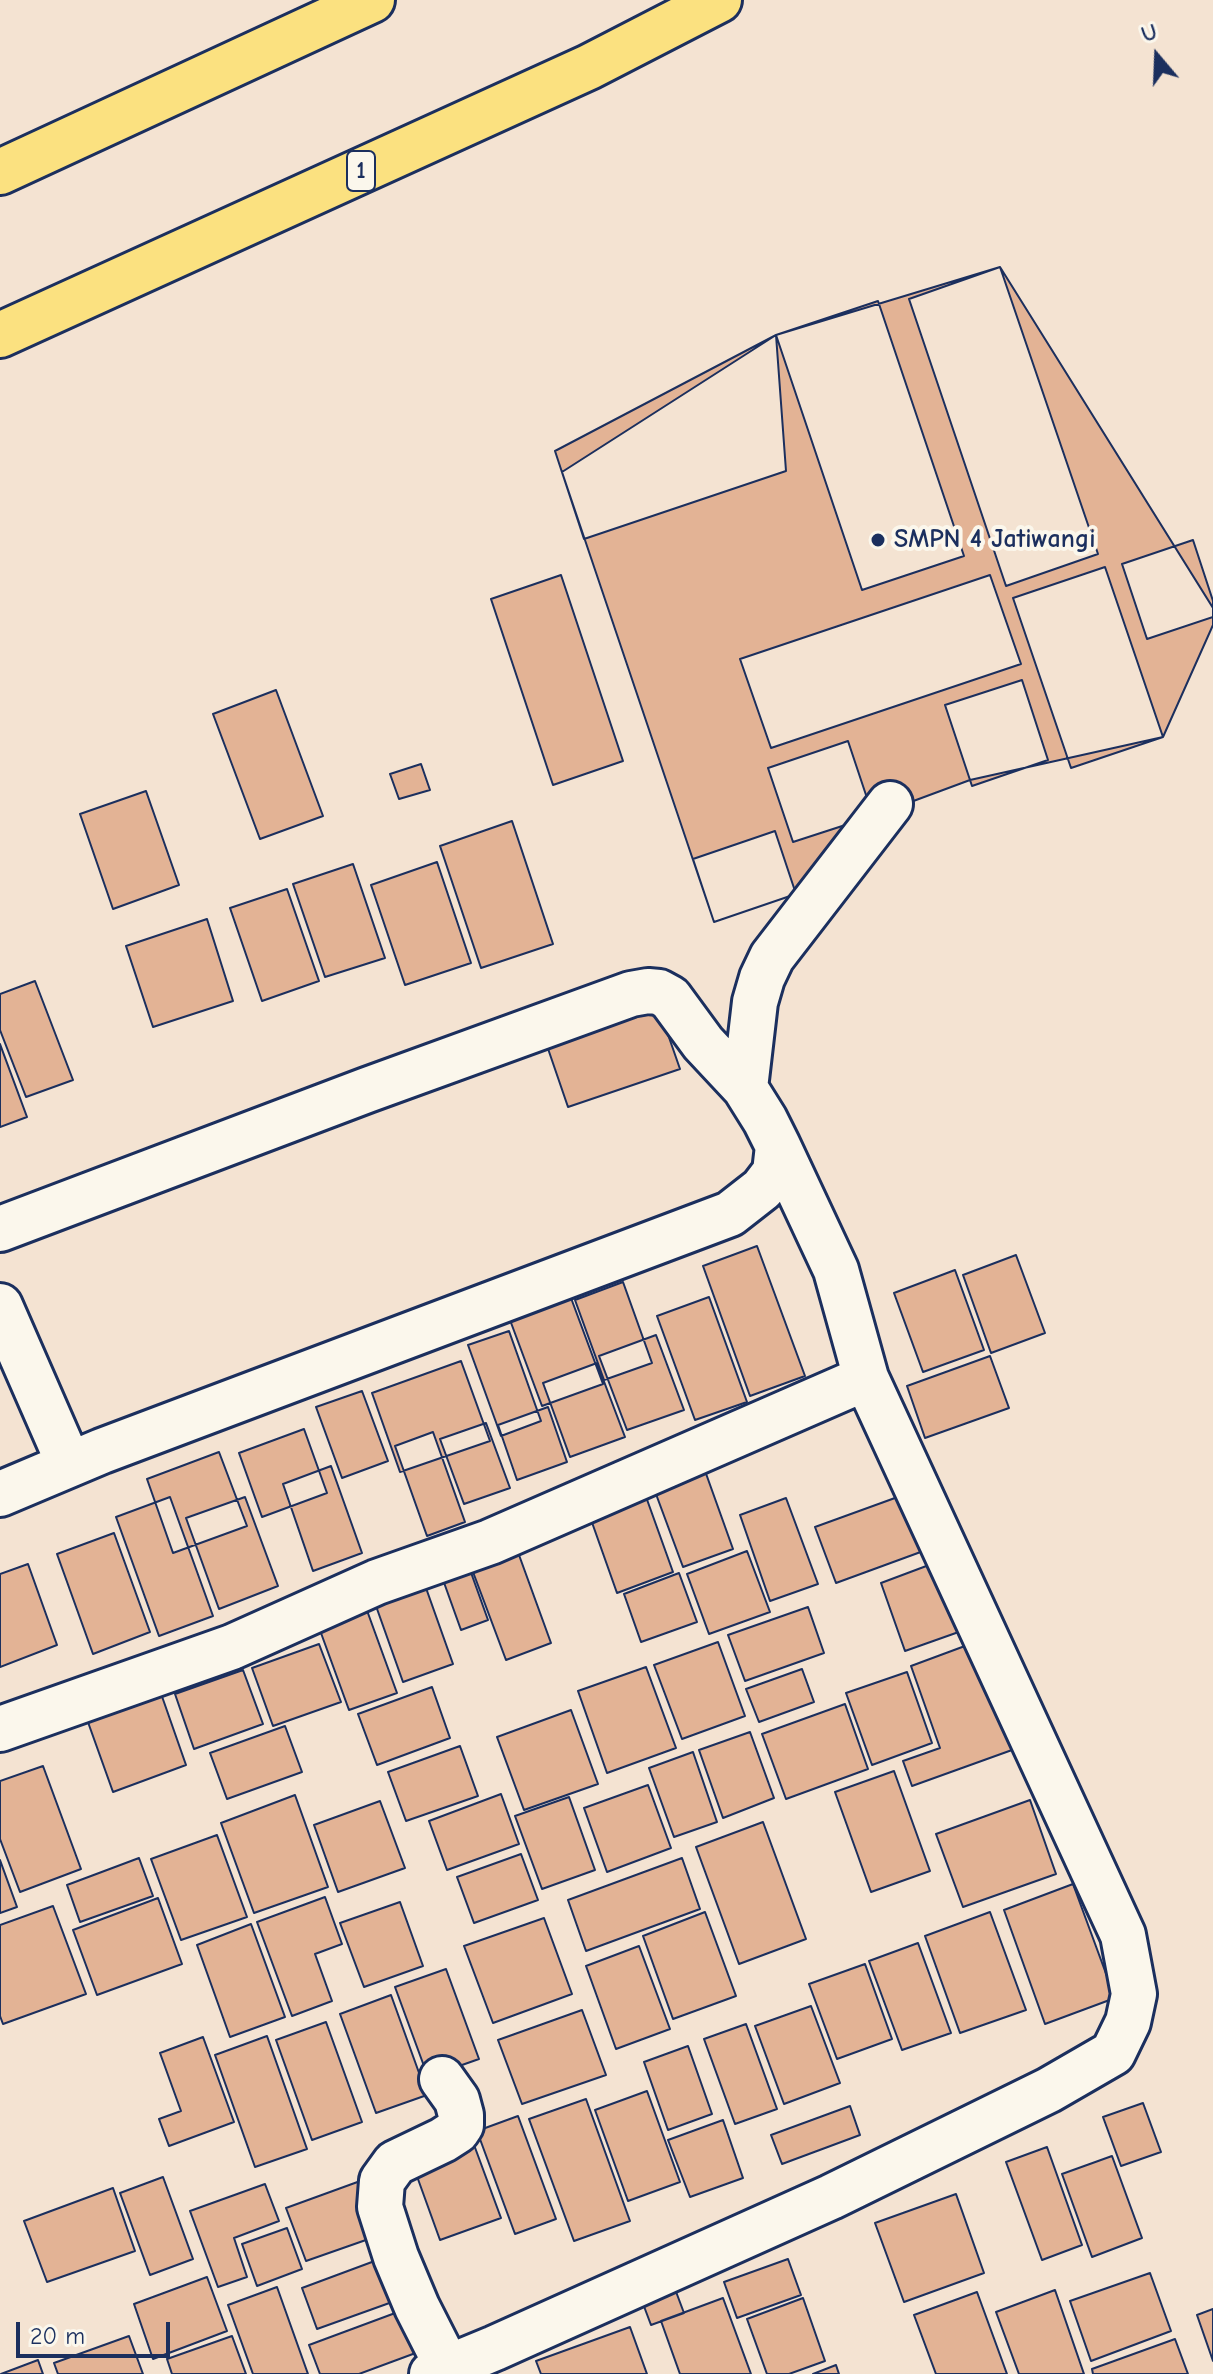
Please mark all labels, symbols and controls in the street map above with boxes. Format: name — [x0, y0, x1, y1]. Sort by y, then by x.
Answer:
north arrow — [1117, 16, 1197, 96]
text: U — [1138, 19, 1160, 48]
road number: 1 — [347, 151, 375, 191]
place label: SMPN 4 Jatiwangi — [894, 524, 1095, 556]
marker: SMPN 4 Jatiwangi — [869, 531, 887, 549]
scale bar — [20, 2306, 174, 2356]
text: 20 m — [30, 2322, 85, 2350]

